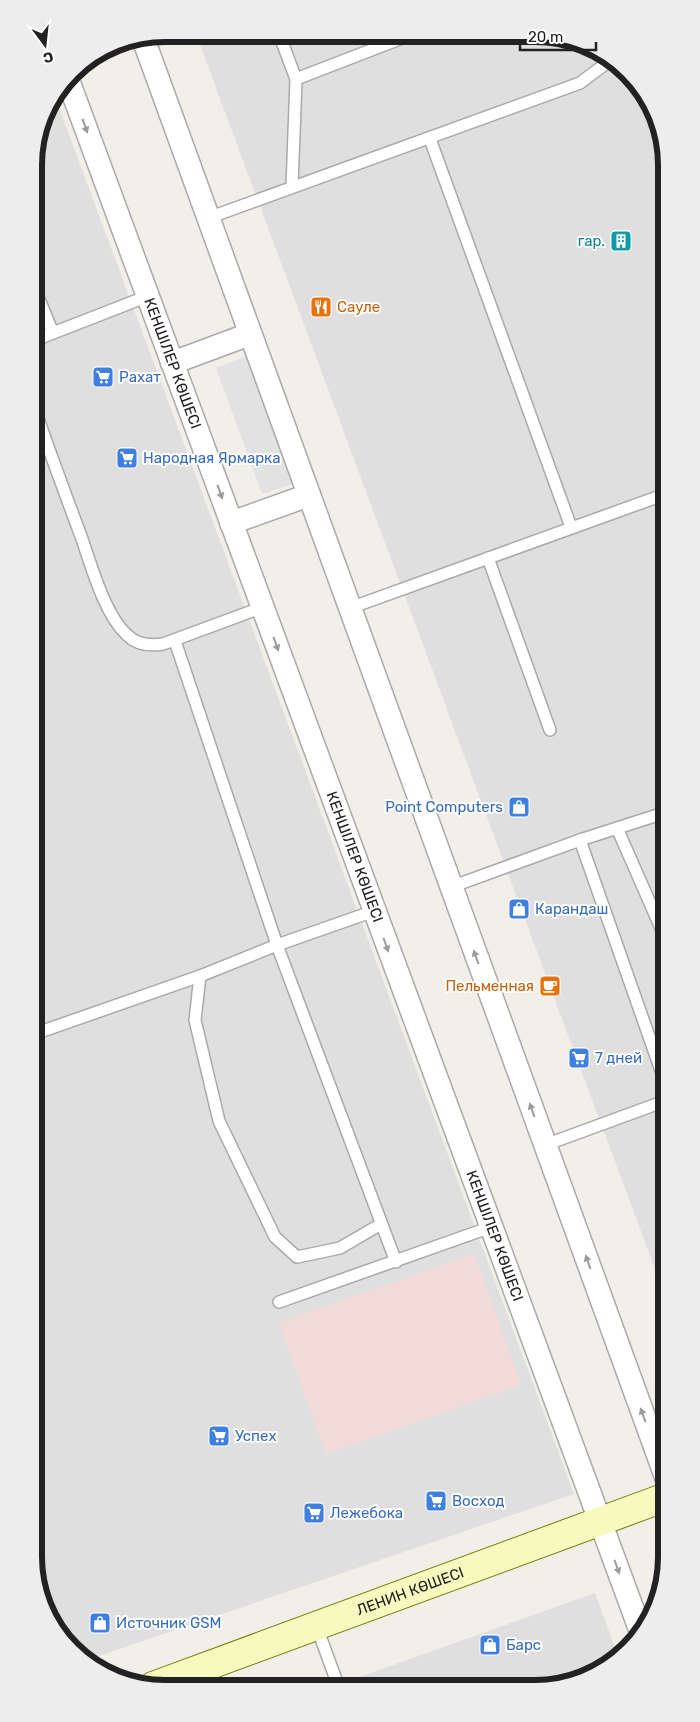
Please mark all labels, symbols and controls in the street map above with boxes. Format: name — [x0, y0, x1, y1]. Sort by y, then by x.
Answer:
north arrow — [20, 20, 70, 70]
scale bar — [520, 20, 596, 52]
text: 20 m — [528, 28, 563, 46]
text: С — [41, 48, 55, 67]
one-way arrow — [82, 118, 89, 133]
building icon: гар. — [609, 229, 633, 253]
place label: гар. — [578, 232, 605, 250]
street label: КЕНШІЛЕР КӨШЕСІ — [140, 295, 205, 431]
restaurant icon: Сауле — [309, 295, 333, 319]
place label: Сауле — [337, 298, 380, 316]
supermarket icon: Рахат — [91, 365, 115, 389]
place label: Рахат — [119, 368, 161, 386]
supermarket icon: Народная Ярмарка — [115, 446, 139, 470]
place label: Народная Ярмарка — [143, 449, 280, 467]
one-way arrow — [217, 484, 224, 499]
one-way arrow — [272, 637, 280, 652]
street label: КЕНШІЛЕР КӨШЕСІ — [322, 789, 387, 925]
shop icon: Point Computers — [507, 795, 531, 819]
place label: Point Computers — [385, 798, 503, 816]
shop icon: Карандаш — [507, 897, 531, 921]
place label: Карандаш — [535, 900, 608, 918]
one-way arrow — [383, 937, 390, 952]
one-way arrow — [472, 949, 480, 964]
cafe icon: Пельменная — [538, 974, 562, 998]
place label: Пельменная — [445, 977, 534, 995]
supermarket icon: 7 дней — [567, 1046, 591, 1070]
place label: 7 дней — [595, 1049, 642, 1067]
one-way arrow — [528, 1102, 535, 1117]
street label: КЕНШІЛЕР КӨШЕСІ — [462, 1168, 527, 1304]
one-way arrow — [584, 1255, 591, 1270]
one-way arrow — [639, 1407, 647, 1422]
supermarket icon: Успех — [207, 1424, 231, 1448]
place label: Успех — [235, 1427, 276, 1445]
supermarket icon: Восход — [424, 1489, 448, 1513]
place label: Восход — [452, 1492, 505, 1510]
supermarket icon: Лежебока — [302, 1501, 326, 1525]
place label: Лежебока — [330, 1504, 403, 1522]
one-way arrow — [613, 1560, 621, 1575]
street label: ЛЕНИН КӨШЕСІ — [354, 1563, 466, 1619]
shop icon: Источник GSM — [88, 1611, 112, 1635]
place label: Источник GSM — [116, 1614, 221, 1632]
shop icon: Барс — [478, 1633, 502, 1657]
place label: Барс — [506, 1636, 541, 1654]

